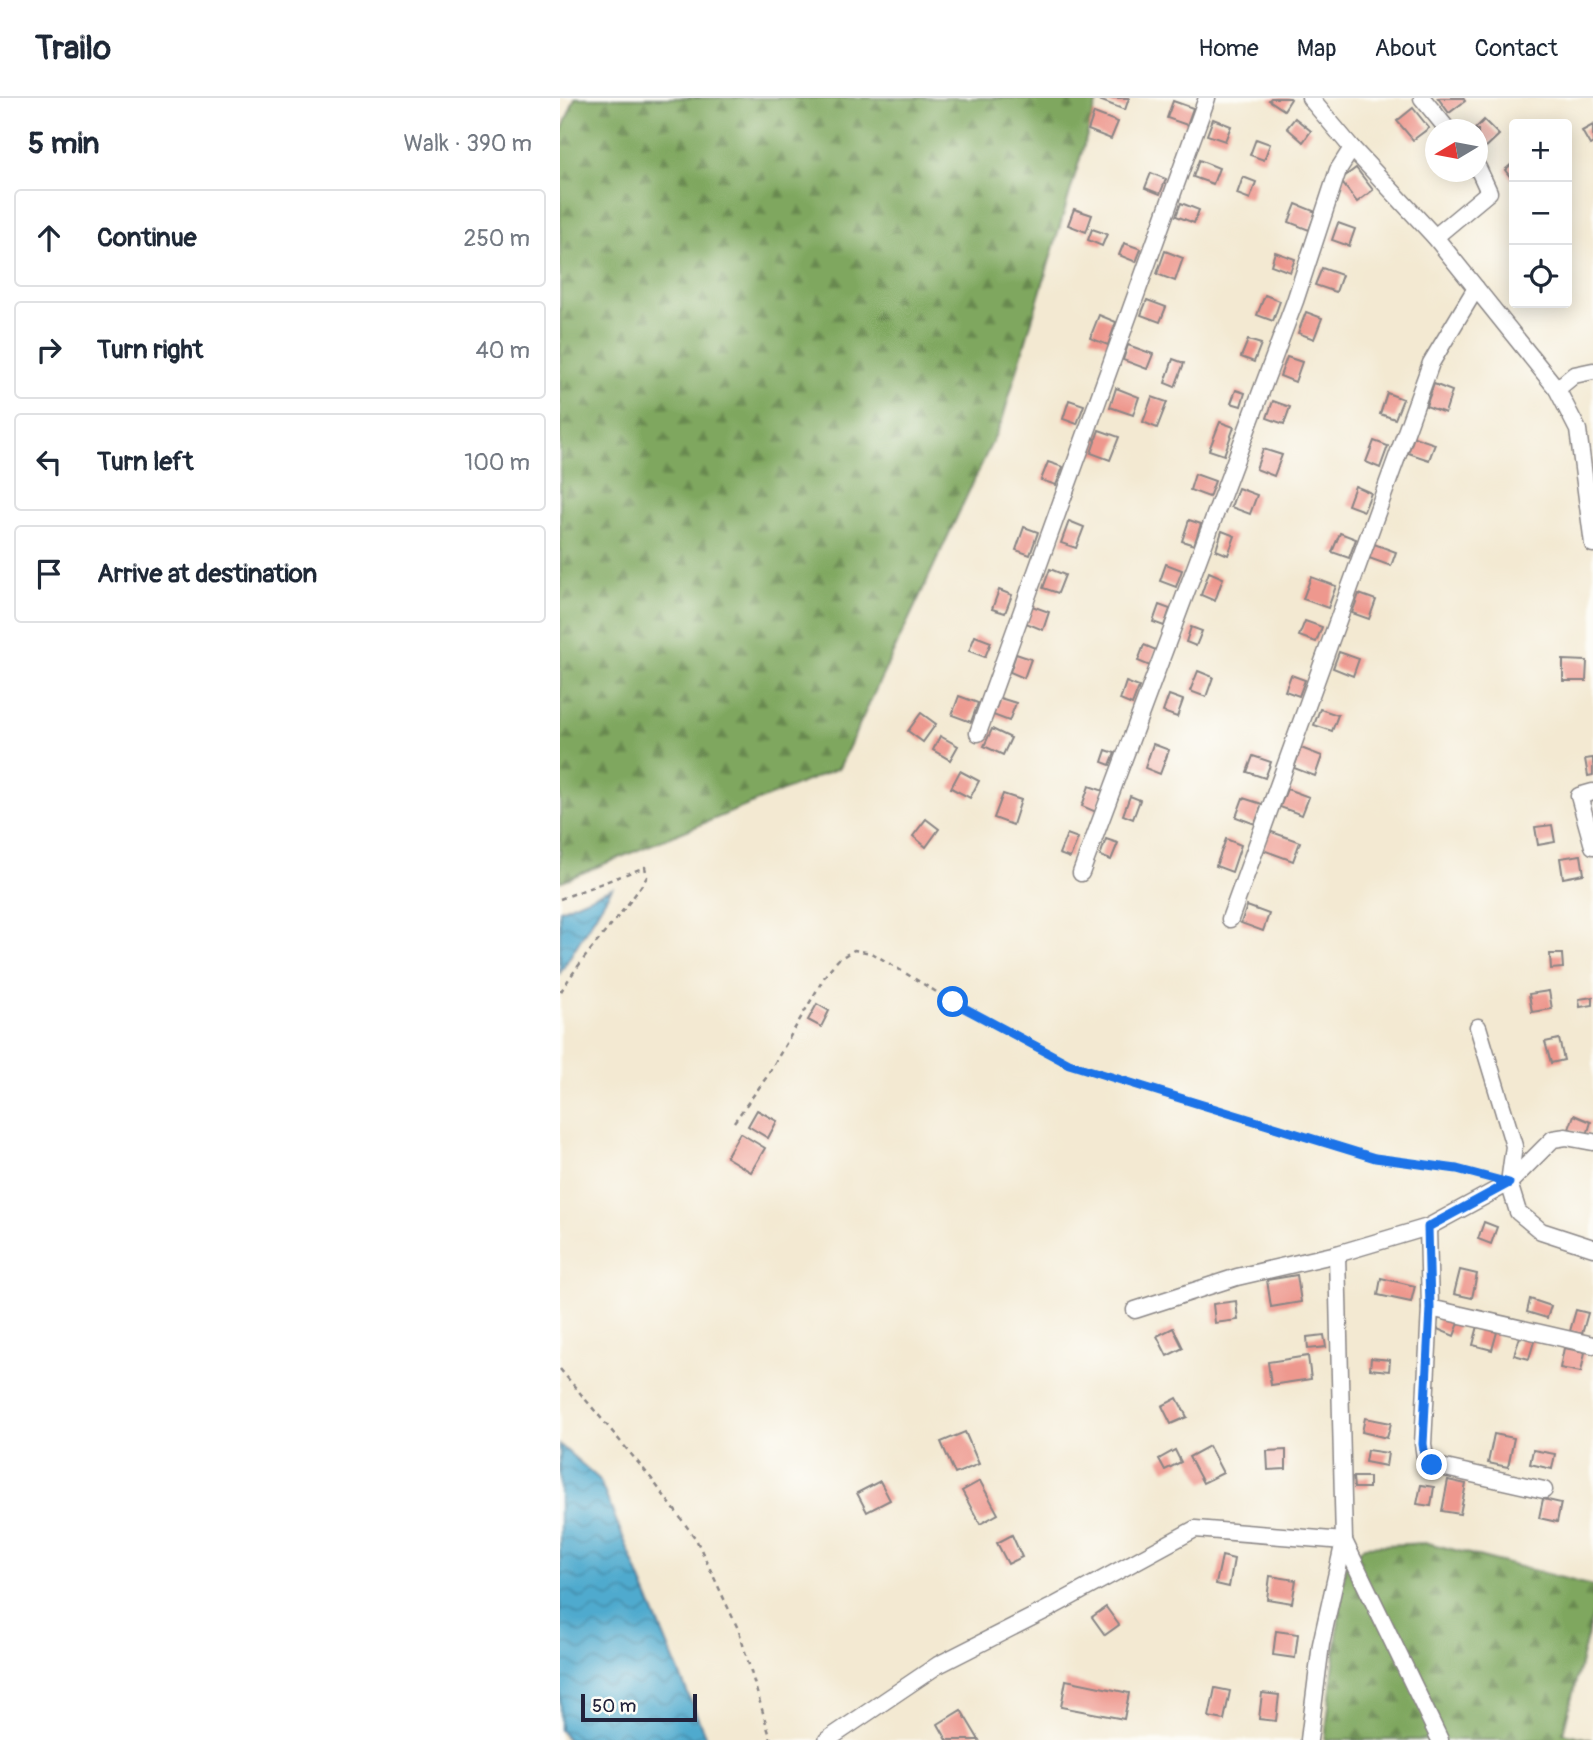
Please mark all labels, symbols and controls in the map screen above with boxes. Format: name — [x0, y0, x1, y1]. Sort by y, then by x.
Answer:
text: Trailo — [35, 28, 111, 69]
text: Home — [1198, 34, 1259, 63]
text: Map — [1297, 34, 1337, 63]
text: About — [1375, 34, 1437, 63]
text: Contact — [1475, 34, 1558, 63]
north arrow — [1425, 119, 1488, 182]
map controls — [1509, 119, 1572, 308]
button: + — [1509, 119, 1572, 182]
text: 5 min — [28, 125, 99, 162]
text: Walk · 390 m — [403, 129, 532, 158]
button: − — [1509, 182, 1572, 245]
icon: ahead — [30, 219, 68, 257]
text: Continue — [97, 222, 197, 254]
text: 250 m — [464, 224, 530, 253]
button: locate — [1509, 245, 1572, 308]
icon: right — [30, 331, 68, 369]
text: Turn right — [97, 334, 203, 366]
text: 40 m — [476, 336, 530, 365]
icon: left — [30, 443, 68, 481]
text: Turn left — [97, 446, 193, 478]
text: 100 m — [464, 448, 530, 477]
icon: arrive — [30, 555, 68, 593]
text: Arrive at destination — [97, 558, 317, 590]
route start — [937, 986, 968, 1017]
route end — [1416, 1449, 1447, 1480]
scale bar — [581, 1691, 696, 1723]
text: 50 m — [592, 1694, 636, 1718]

